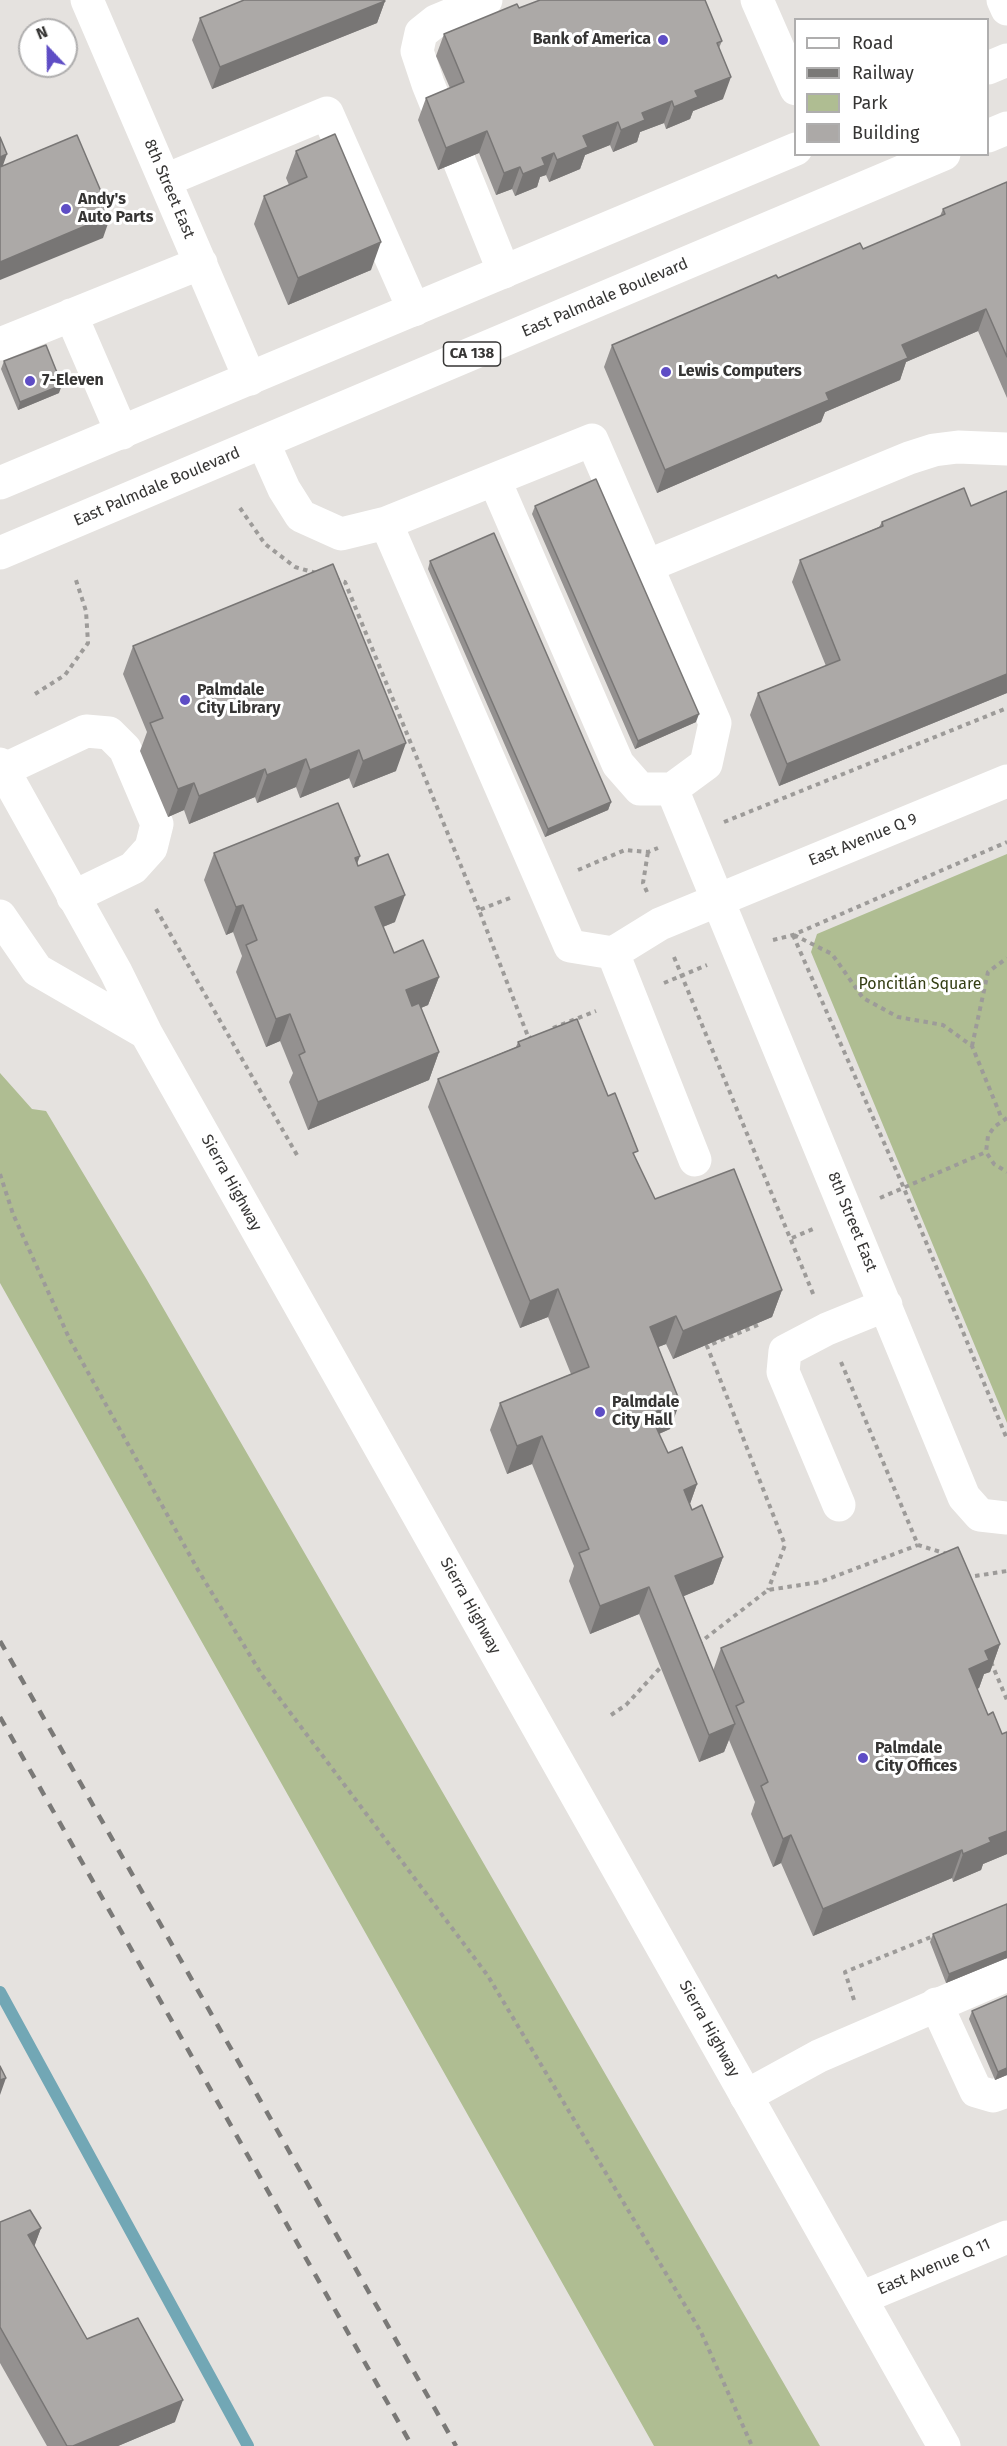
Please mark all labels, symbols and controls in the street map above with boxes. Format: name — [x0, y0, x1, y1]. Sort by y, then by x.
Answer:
north arrow — [18, 18, 78, 78]
legend — [794, 18, 989, 156]
text: N — [33, 22, 50, 43]
place label: Bank of America — [533, 30, 651, 50]
text: Road — [852, 32, 894, 54]
marker: Bank of America — [656, 33, 670, 47]
text: Railway — [852, 62, 914, 84]
text: Park — [852, 92, 887, 114]
text: Building — [852, 122, 919, 144]
street label: 8th Street East — [139, 136, 199, 242]
place label: Andy's Auto Parts — [78, 190, 153, 228]
marker: Andy's Auto Parts — [59, 202, 73, 216]
street label: East Palmdale Boulevard — [519, 254, 691, 342]
road number: CA 138 — [444, 342, 500, 366]
place label: Lewis Computers — [678, 362, 802, 382]
marker: Lewis Computers — [659, 365, 673, 379]
place label: 7-Eleven — [42, 371, 104, 391]
marker: 7-Eleven — [23, 374, 37, 388]
street label: East Palmdale Boulevard — [71, 443, 243, 531]
place label: Palmdale City Library — [197, 681, 280, 719]
marker: Palmdale City Library — [178, 693, 192, 707]
street label: East Avenue Q 9 — [806, 809, 920, 871]
park label: Poncitlán Square — [859, 975, 981, 995]
street label: Sierra Highway — [197, 1131, 265, 1235]
street label: 8th Street East — [823, 1169, 881, 1275]
place label: Palmdale City Hall — [612, 1393, 679, 1431]
marker: Palmdale City Hall — [593, 1405, 607, 1419]
street label: Sierra Highway — [436, 1554, 504, 1658]
place label: Palmdale City Offices — [875, 1739, 957, 1777]
marker: Palmdale City Offices — [856, 1751, 870, 1765]
street label: Sierra Highway — [675, 1977, 743, 2081]
street label: East Avenue Q 11 — [875, 2235, 993, 2299]

